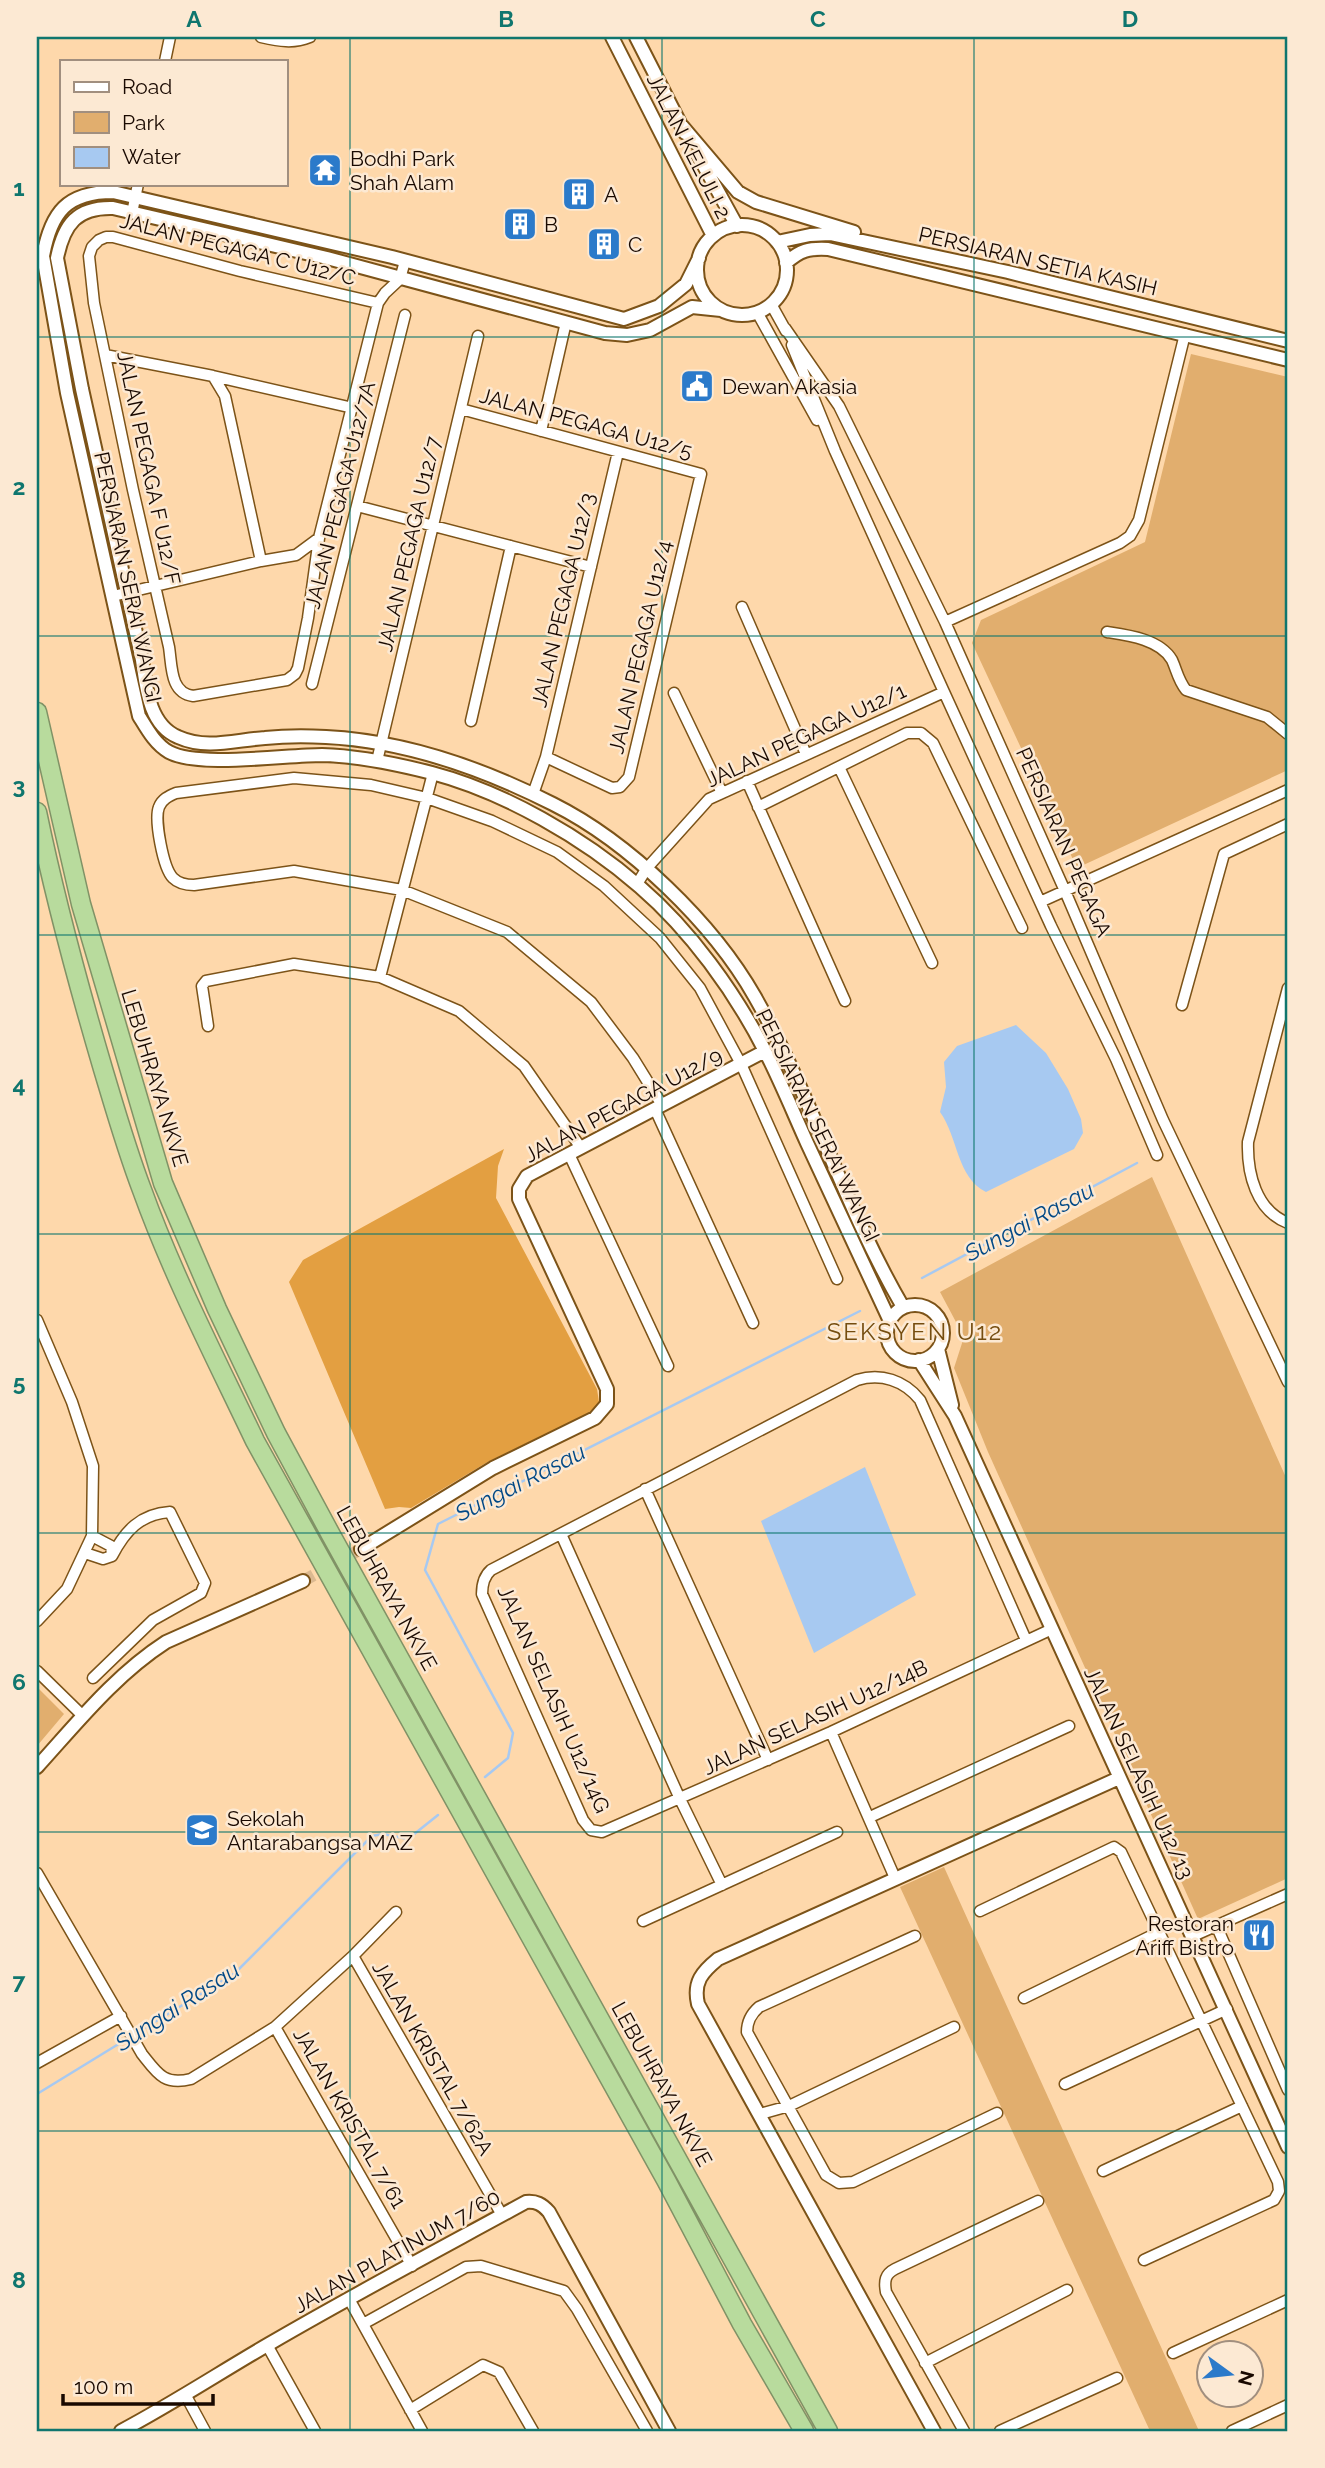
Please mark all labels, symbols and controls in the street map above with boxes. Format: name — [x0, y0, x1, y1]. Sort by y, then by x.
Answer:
text: A — [186, 5, 202, 32]
text: B — [498, 5, 514, 32]
text: C — [810, 5, 826, 32]
text: D — [1122, 5, 1138, 32]
legend — [60, 60, 287, 186]
street label: JALAN KELULI 2 — [642, 69, 736, 223]
text: Road — [122, 74, 172, 99]
text: Park — [122, 110, 165, 135]
text: Water — [122, 144, 181, 169]
place label: Bodhi Park Shah Alam — [350, 146, 455, 195]
temple icon: Bodhi Park Shah Alam — [306, 151, 344, 189]
text: 1 — [13, 174, 25, 201]
building icon: A — [560, 175, 598, 213]
place label: A — [604, 182, 618, 207]
building icon: B — [501, 205, 539, 243]
street label: JALAN PEGAGA C U12/C — [117, 208, 359, 290]
place label: B — [544, 212, 558, 237]
street label: PERSIARAN SETIA KASIH — [916, 221, 1160, 301]
building icon: C — [585, 225, 623, 263]
place label: C — [628, 232, 642, 257]
street label: JALAN PEGAGA F U12/F — [112, 349, 186, 587]
public building icon: Dewan Akasia — [678, 367, 716, 405]
place label: Dewan Akasia — [722, 374, 857, 399]
street label: JALAN PEGAGA U12/7A — [300, 379, 380, 611]
street label: JALAN PEGAGA U12/5 — [477, 383, 695, 463]
street label: JALAN PEGAGA U12/7 — [372, 433, 446, 654]
street label: PERSIARAN SERAI WANGI — [89, 449, 167, 705]
text: 2 — [13, 473, 25, 500]
street label: JALAN PEGAGA U12/3 — [526, 490, 600, 710]
street label: JALAN PEGAGA U12/4 — [603, 538, 677, 756]
street label: JALAN PEGAGA U12/1 — [702, 678, 910, 792]
street label: PERSIARAN PEGAGA — [1011, 743, 1117, 941]
text: 3 — [13, 772, 25, 799]
street label: LEBUHRAYA NKVE — [116, 986, 194, 1170]
street label: PERSIARAN SERAI WANGI — [751, 1005, 885, 1245]
street label: JALAN PEGAGA U12/9 — [520, 1042, 726, 1168]
text: 4 — [12, 1071, 26, 1098]
water label: Sungai Rasau — [959, 1176, 1098, 1267]
district label: SEKSYEN U12 — [827, 1317, 1003, 1346]
text: 5 — [13, 1369, 26, 1396]
water label: Sungai Rasau — [449, 1438, 590, 1527]
street label: LEBUHRAYA NKVE — [331, 1501, 443, 1675]
street label: JALAN SELASIH U12/14G — [493, 1582, 615, 1816]
street label: JALAN SELASIH U12/14B — [699, 1654, 931, 1780]
street label: JALAN SELASIH U12/13 — [1079, 1663, 1199, 1883]
text: 6 — [12, 1668, 26, 1695]
place label: Sekolah Antarabangsa MAZ — [227, 1806, 413, 1855]
school or university icon: Sekolah Antarabangsa MAZ — [183, 1811, 221, 1849]
place label: Restoran Ariff Bistro — [1135, 1911, 1234, 1960]
restaurant icon: Restoran Ariff Bistro — [1240, 1916, 1278, 1954]
water label: Sungai Rasau — [109, 1956, 244, 2057]
street label: JALAN KRISTAL 7/62A — [367, 1957, 499, 2159]
text: 7 — [13, 1967, 26, 1994]
street label: LEBUHRAYA NKVE — [606, 1997, 718, 2171]
street label: JALAN KRISTAL 7/61 — [288, 2024, 412, 2212]
street label: JALAN PLATINUM 7/60 — [290, 2184, 504, 2318]
text: 8 — [12, 2266, 26, 2293]
north arrow — [1196, 2338, 1266, 2408]
scale bar — [63, 2363, 214, 2407]
text: N — [1234, 2369, 1259, 2388]
text: 100 m — [74, 2374, 133, 2399]

